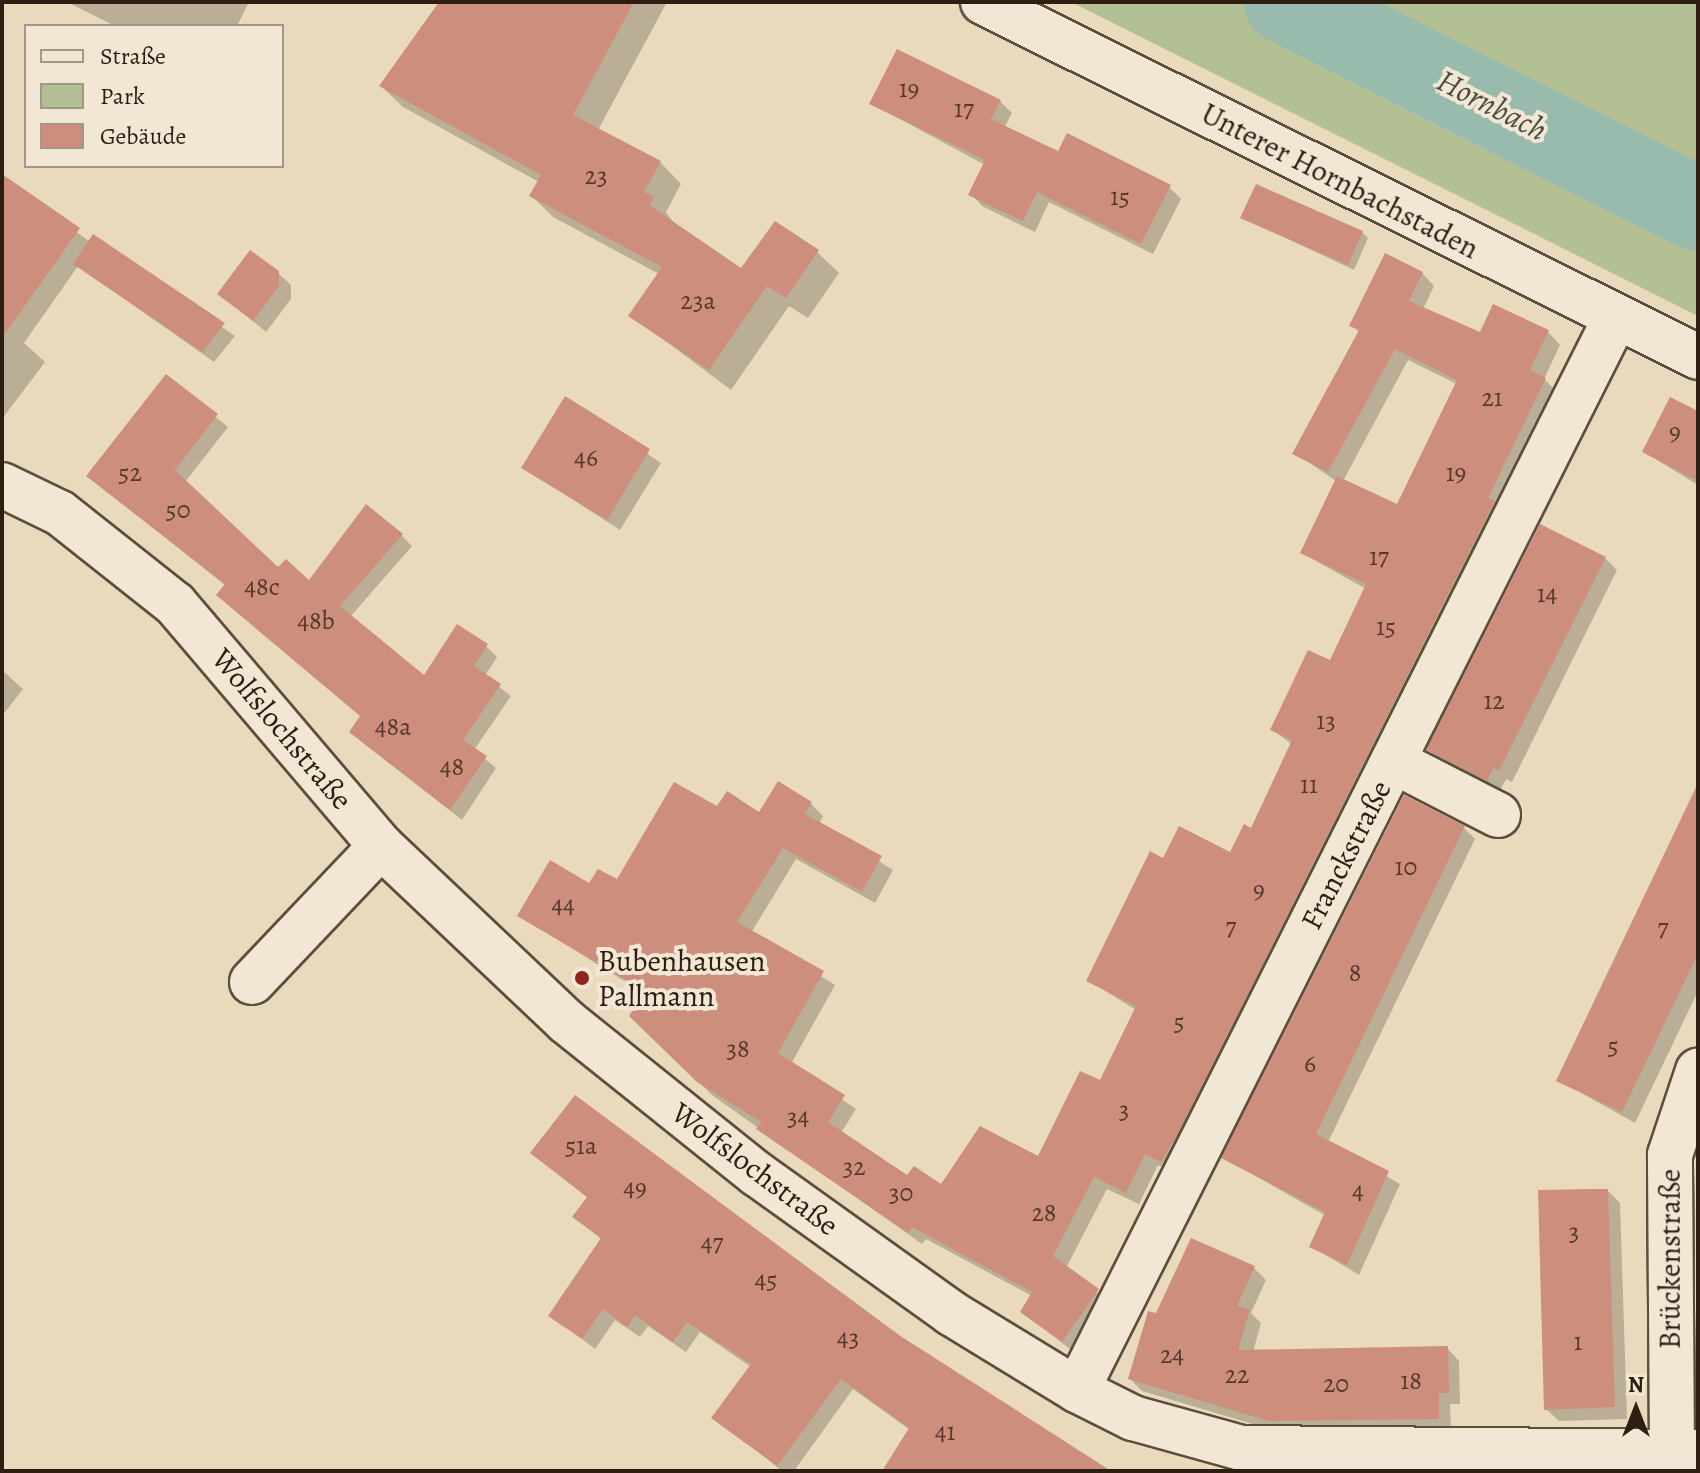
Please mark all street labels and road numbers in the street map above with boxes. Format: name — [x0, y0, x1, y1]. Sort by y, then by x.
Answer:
street label: Unterer Hornbachstaden — [1195, 95, 1485, 267]
street label: Wolfslochstraße — [204, 641, 360, 817]
street label: Franckstraße — [1293, 775, 1399, 935]
street label: Wolfslochstraße — [665, 1095, 845, 1243]
street label: Brückenstraße — [1652, 1169, 1688, 1349]

